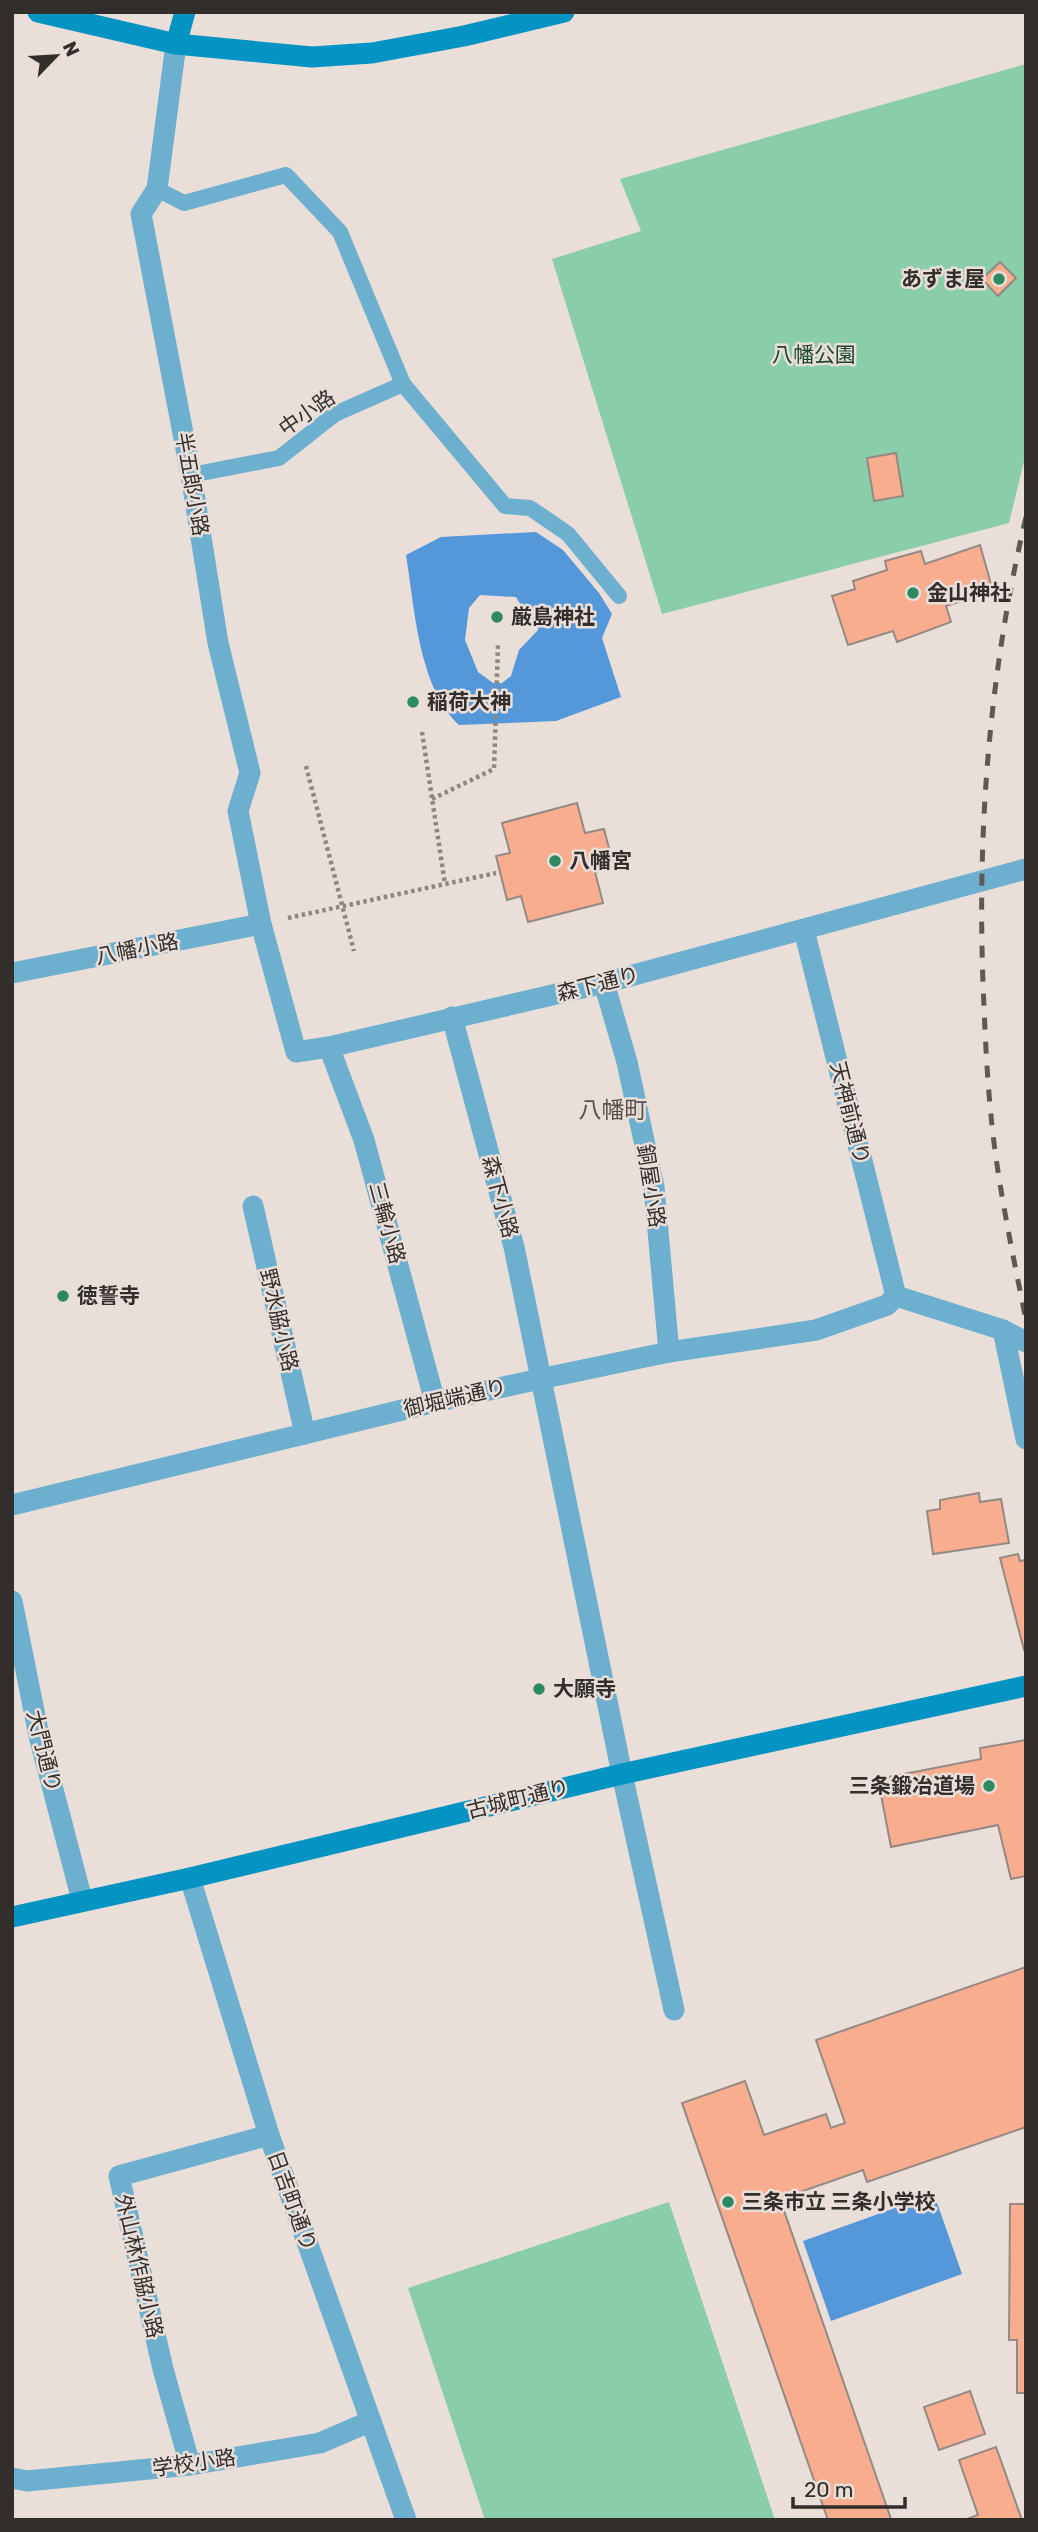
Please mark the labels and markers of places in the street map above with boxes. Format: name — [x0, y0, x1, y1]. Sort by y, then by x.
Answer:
place label: あずま屋 — [901, 266, 985, 291]
marker: あずま屋 — [991, 271, 1007, 287]
place label: 金山神社 — [927, 580, 1011, 605]
marker: 金山神社 — [905, 585, 921, 601]
place label: 厳島神社 — [511, 604, 595, 629]
marker: 厳島神社 — [489, 609, 505, 625]
place label: 稲荷大神 — [427, 689, 511, 714]
marker: 稲荷大神 — [405, 694, 421, 710]
place label: 八幡宮 — [569, 848, 632, 873]
marker: 八幡宮 — [547, 853, 563, 869]
place label: 徳誓寺 — [77, 1283, 140, 1308]
marker: 徳誓寺 — [55, 1288, 71, 1304]
place label: 大願寺 — [553, 1676, 616, 1701]
marker: 大願寺 — [531, 1681, 547, 1697]
place label: 三条鍛冶道場 — [849, 1773, 975, 1798]
marker: 三条鍛冶道場 — [981, 1778, 997, 1794]
place label: 三条市立 三条小学校 — [742, 2189, 935, 2214]
marker: 三条市立 三条小学校 — [720, 2194, 736, 2210]

